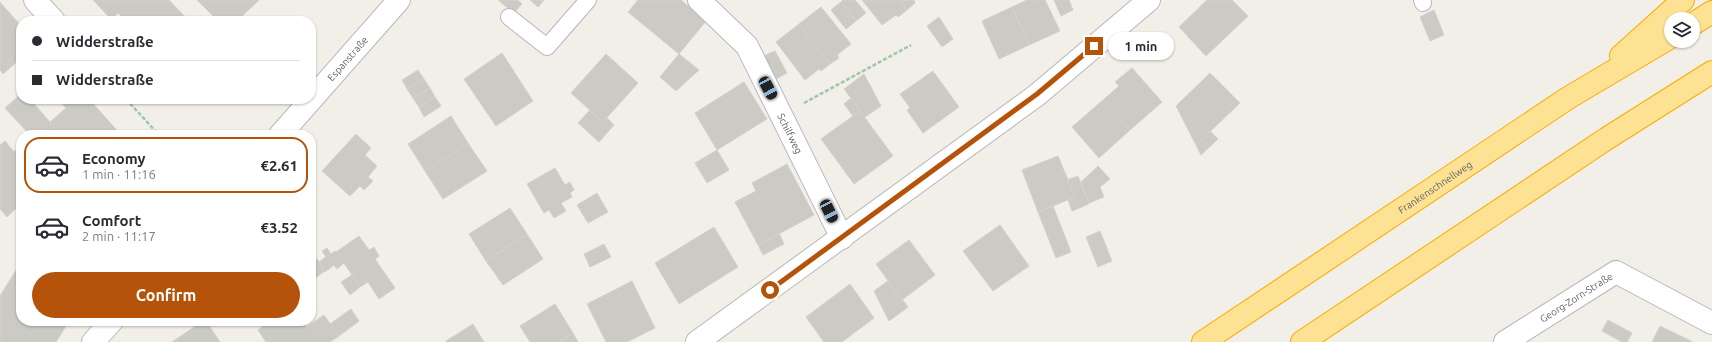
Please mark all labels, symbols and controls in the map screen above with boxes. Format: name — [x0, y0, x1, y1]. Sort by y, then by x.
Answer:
map controls — [1664, 12, 1700, 48]
button: layers — [1664, 12, 1700, 48]
callout: 1 min — [1108, 32, 1174, 60]
text: Widderstraße — [56, 33, 154, 50]
street label: Espanstraße — [325, 34, 370, 83]
route end — [1085, 37, 1103, 55]
text: 1 min — [1125, 39, 1157, 53]
text: Widderstraße — [56, 71, 154, 88]
car — [757, 75, 779, 101]
street label: Schilfweg — [776, 111, 805, 155]
icon: car — [34, 147, 70, 183]
text: Economy — [82, 150, 146, 167]
text: €2.61 — [260, 157, 298, 174]
street label: Frankenschnellweg — [1396, 158, 1474, 215]
text: 1 min · 11:16 — [82, 167, 156, 181]
car — [818, 198, 840, 224]
icon: car — [34, 209, 70, 245]
text: Comfort — [82, 212, 141, 229]
text: €3.52 — [260, 219, 298, 236]
text: 2 min · 11:17 — [82, 229, 156, 243]
street label: Georg-Zorn-Straße — [1538, 270, 1614, 324]
button: Confirm — [32, 272, 300, 318]
route start — [761, 281, 779, 299]

